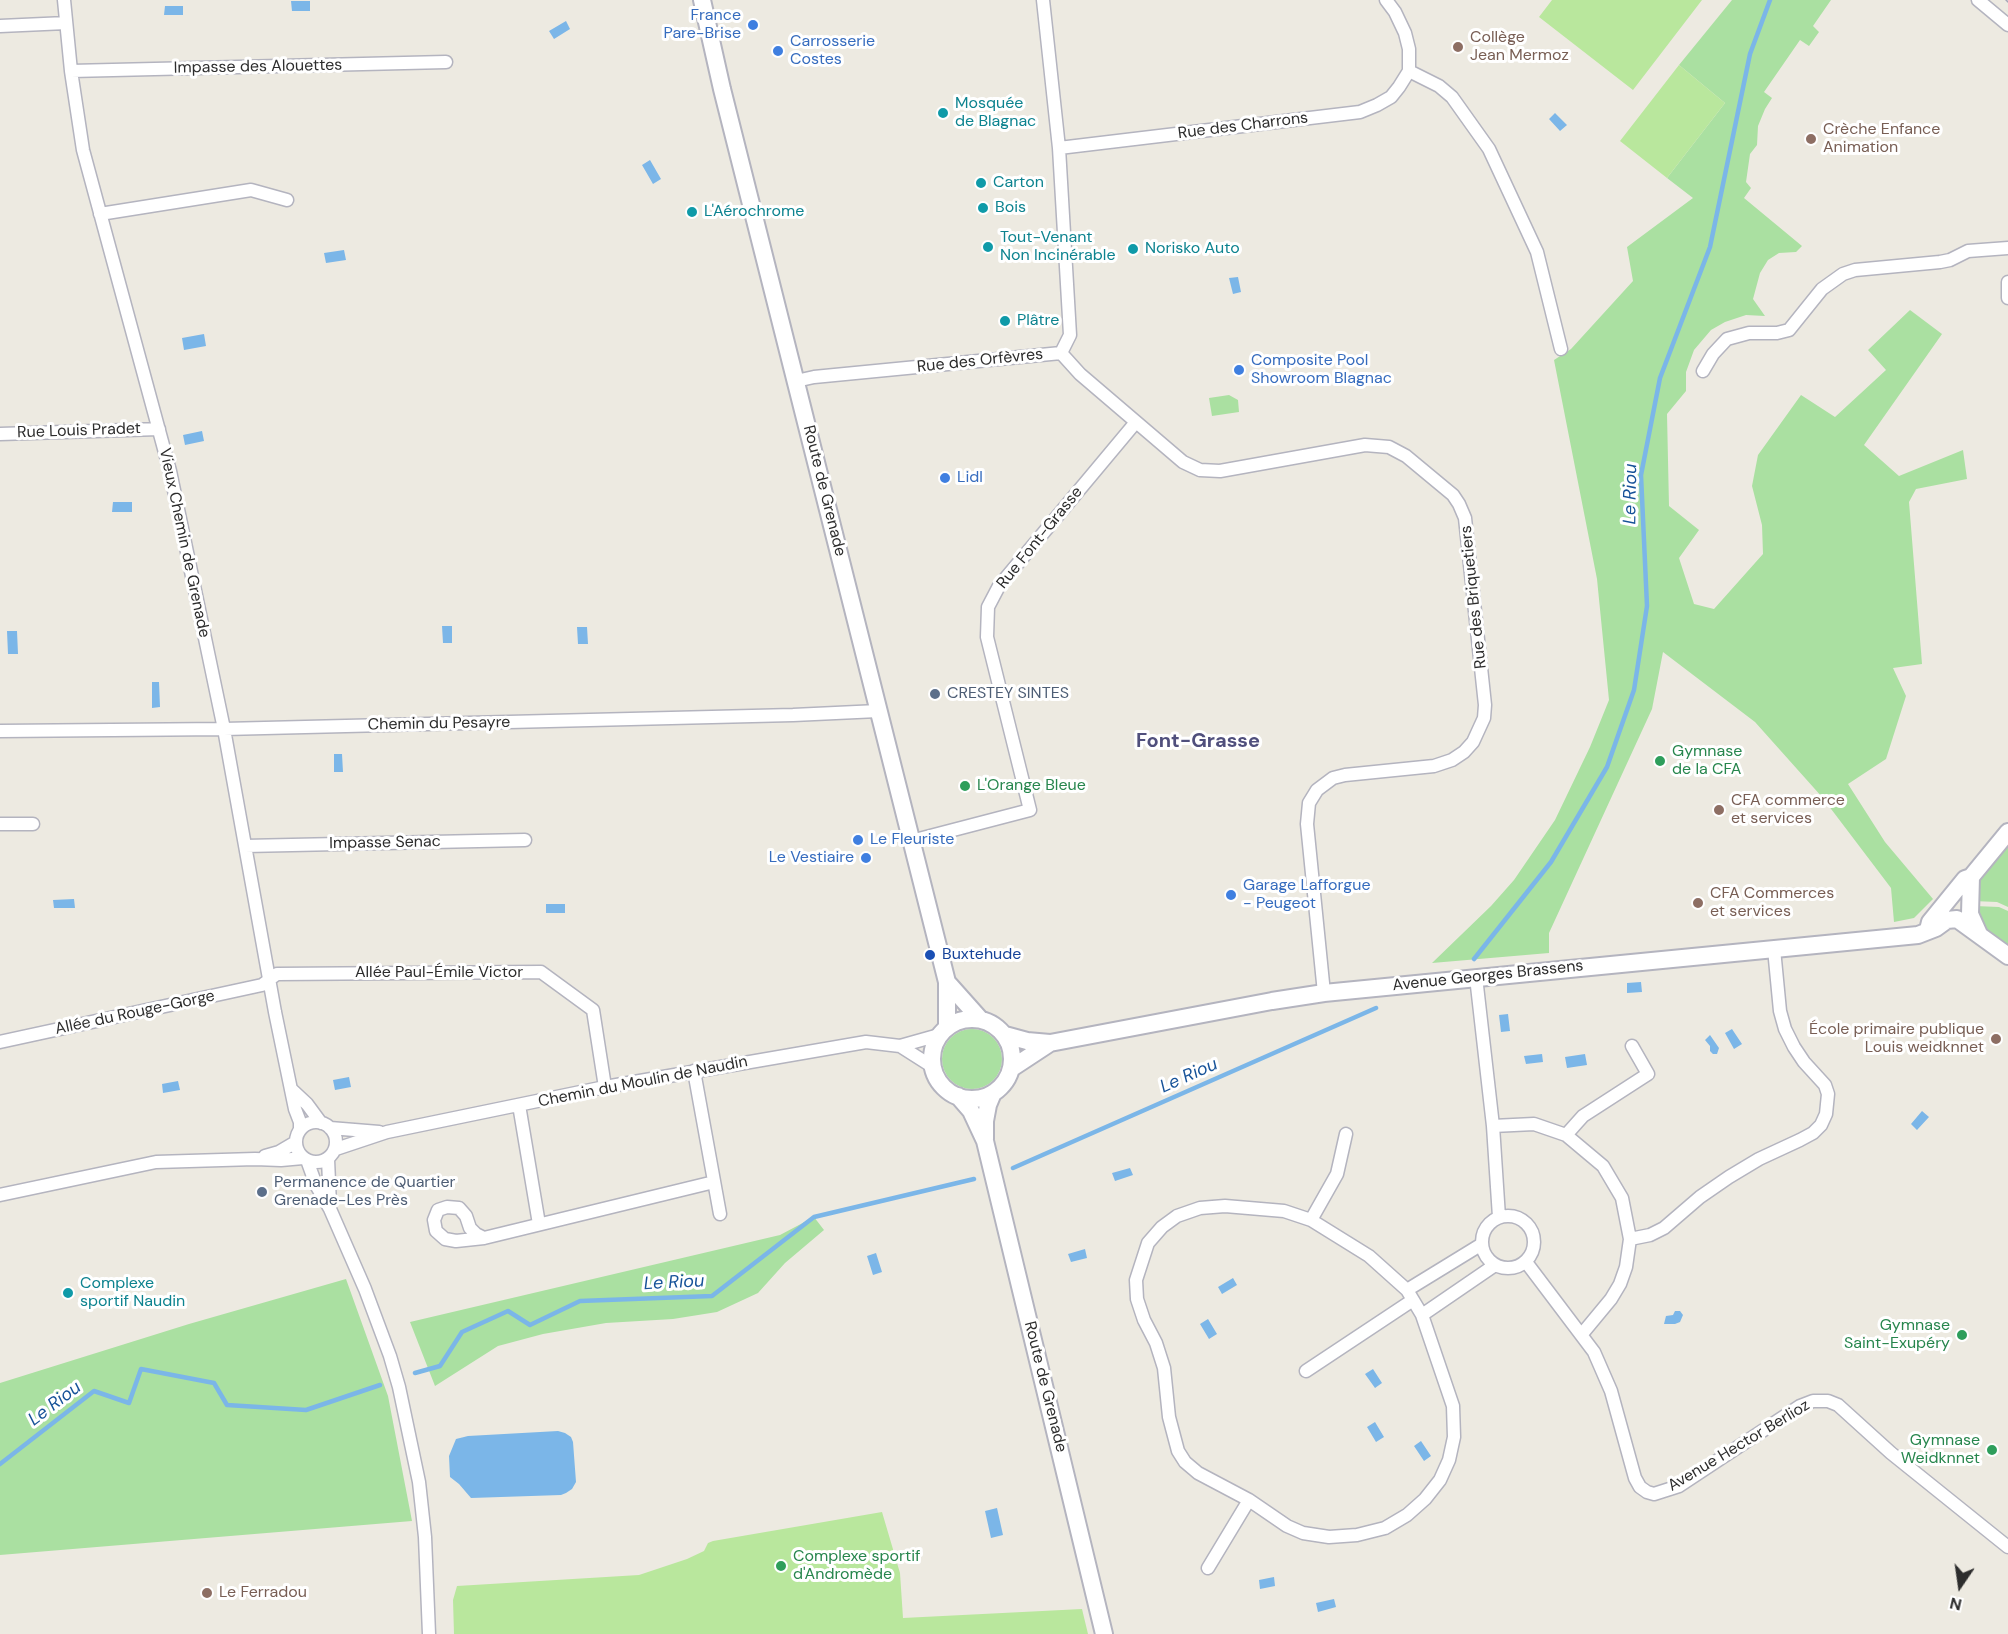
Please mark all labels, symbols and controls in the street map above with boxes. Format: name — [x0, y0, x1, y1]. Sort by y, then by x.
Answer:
place label: France Pare-Brise — [663, 6, 741, 44]
marker: France Pare-Brise — [746, 18, 760, 32]
place label: Collège Jean Mermoz — [1470, 28, 1569, 66]
place label: Carrosserie Costes — [790, 32, 875, 70]
marker: Collège Jean Mermoz — [1451, 40, 1465, 54]
marker: Carrosserie Costes — [771, 44, 785, 58]
street label: Impasse des Alouettes — [174, 56, 342, 78]
place label: Mosquée de Blagnac — [955, 94, 1036, 132]
marker: Mosquée de Blagnac — [936, 106, 950, 120]
street label: Rue des Charrons — [1177, 108, 1309, 144]
place label: Crèche Enfance Animation — [1823, 120, 1940, 158]
marker: Crèche Enfance Animation — [1804, 132, 1818, 146]
place label: Carton — [993, 173, 1044, 193]
marker: Carton — [974, 176, 988, 190]
place label: Bois — [995, 198, 1026, 218]
marker: Bois — [976, 201, 990, 215]
place label: L'Aérochrome — [704, 202, 804, 222]
marker: L'Aérochrome — [685, 205, 699, 219]
place label: Tout-Venant Non Incinérable — [1000, 228, 1115, 266]
place label: Norisko Auto — [1145, 239, 1240, 259]
marker: Tout-Venant Non Incinérable — [981, 240, 995, 254]
marker: Norisko Auto — [1126, 242, 1140, 256]
place label: Plâtre — [1017, 311, 1059, 331]
marker: Plâtre — [998, 314, 1012, 328]
street label: Rue des Orfèvres — [916, 345, 1044, 377]
place label: Composite Pool Showroom Blagnac — [1251, 351, 1392, 389]
marker: Composite Pool Showroom Blagnac — [1232, 363, 1246, 377]
street label: Rue Louis Pradet — [17, 419, 141, 443]
street label: Route de Grenade — [798, 424, 850, 558]
street label: Vieux Chemin de Grenade — [154, 446, 214, 640]
water label: Le Riou — [1620, 464, 1642, 524]
place label: Lidl — [957, 468, 983, 488]
marker: Lidl — [938, 471, 952, 485]
street label: Rue Font-Grasse — [993, 483, 1087, 593]
street label: Rue des Briquetiers — [1457, 524, 1491, 670]
place label: CRESTEY SINTES — [947, 684, 1069, 704]
marker: CRESTEY SINTES — [928, 687, 942, 701]
street label: Chemin du Pesayre — [367, 713, 511, 735]
district label: Font-Grasse — [1136, 730, 1260, 754]
place label: Gymnase de la CFA — [1672, 742, 1742, 780]
marker: Gymnase de la CFA — [1653, 754, 1667, 768]
place label: L'Orange Bleue — [977, 776, 1086, 796]
marker: L'Orange Bleue — [958, 779, 972, 793]
place label: CFA commerce et services — [1731, 791, 1845, 829]
marker: CFA commerce et services — [1712, 803, 1726, 817]
place label: Le Fleuriste — [870, 830, 954, 850]
street label: Impasse Senac — [329, 832, 441, 854]
marker: Le Fleuriste — [851, 833, 865, 847]
place label: Le Vestiaire — [769, 848, 854, 868]
marker: Le Vestiaire — [859, 851, 873, 865]
place label: Garage Lafforgue - Peugeot — [1243, 876, 1371, 914]
place label: CFA Commerces et services — [1710, 884, 1834, 922]
marker: Garage Lafforgue - Peugeot — [1224, 888, 1238, 902]
marker: CFA Commerces et services — [1691, 896, 1705, 910]
place label: Buxtehude — [942, 945, 1021, 965]
marker: Buxtehude — [923, 948, 937, 962]
street label: Avenue Georges Brassens — [1392, 956, 1584, 996]
street label: Allée Paul-Émile Victor — [355, 963, 523, 983]
street label: Allée du Rouge-Gorge — [53, 987, 217, 1039]
place label: École primaire publique Louis weidknnet — [1809, 1020, 1984, 1058]
marker: École primaire publique Louis weidknnet — [1989, 1032, 2003, 1046]
street label: Chemin du Moulin de Naudin — [537, 1052, 749, 1112]
water label: Le Riou — [1157, 1054, 1221, 1098]
place label: Permanence de Quartier Grenade-Les Près — [274, 1173, 455, 1211]
marker: Permanence de Quartier Grenade-Les Près — [255, 1185, 269, 1199]
water label: Le Riou — [643, 1271, 705, 1295]
place label: Complexe sportif Naudin — [80, 1274, 185, 1312]
marker: Complexe sportif Naudin — [61, 1286, 75, 1300]
place label: Gymnase Saint-Exupéry — [1844, 1316, 1950, 1354]
street label: Route de Grenade — [1019, 1320, 1071, 1454]
marker: Gymnase Saint-Exupéry — [1955, 1328, 1969, 1342]
water label: Le Riou — [24, 1377, 86, 1431]
street label: Avenue Hector Berlioz — [1665, 1396, 1813, 1496]
place label: Gymnase Weidknnet — [1901, 1431, 1980, 1469]
marker: Gymnase Weidknnet — [1985, 1443, 1999, 1457]
place label: Complexe sportif d'Andromède — [793, 1547, 920, 1585]
north arrow — [1930, 1556, 1990, 1616]
marker: Complexe sportif d'Andromède — [774, 1559, 788, 1573]
place label: Le Ferradou — [219, 1583, 307, 1603]
marker: Le Ferradou — [200, 1586, 214, 1600]
text: N — [1948, 1592, 1964, 1616]

